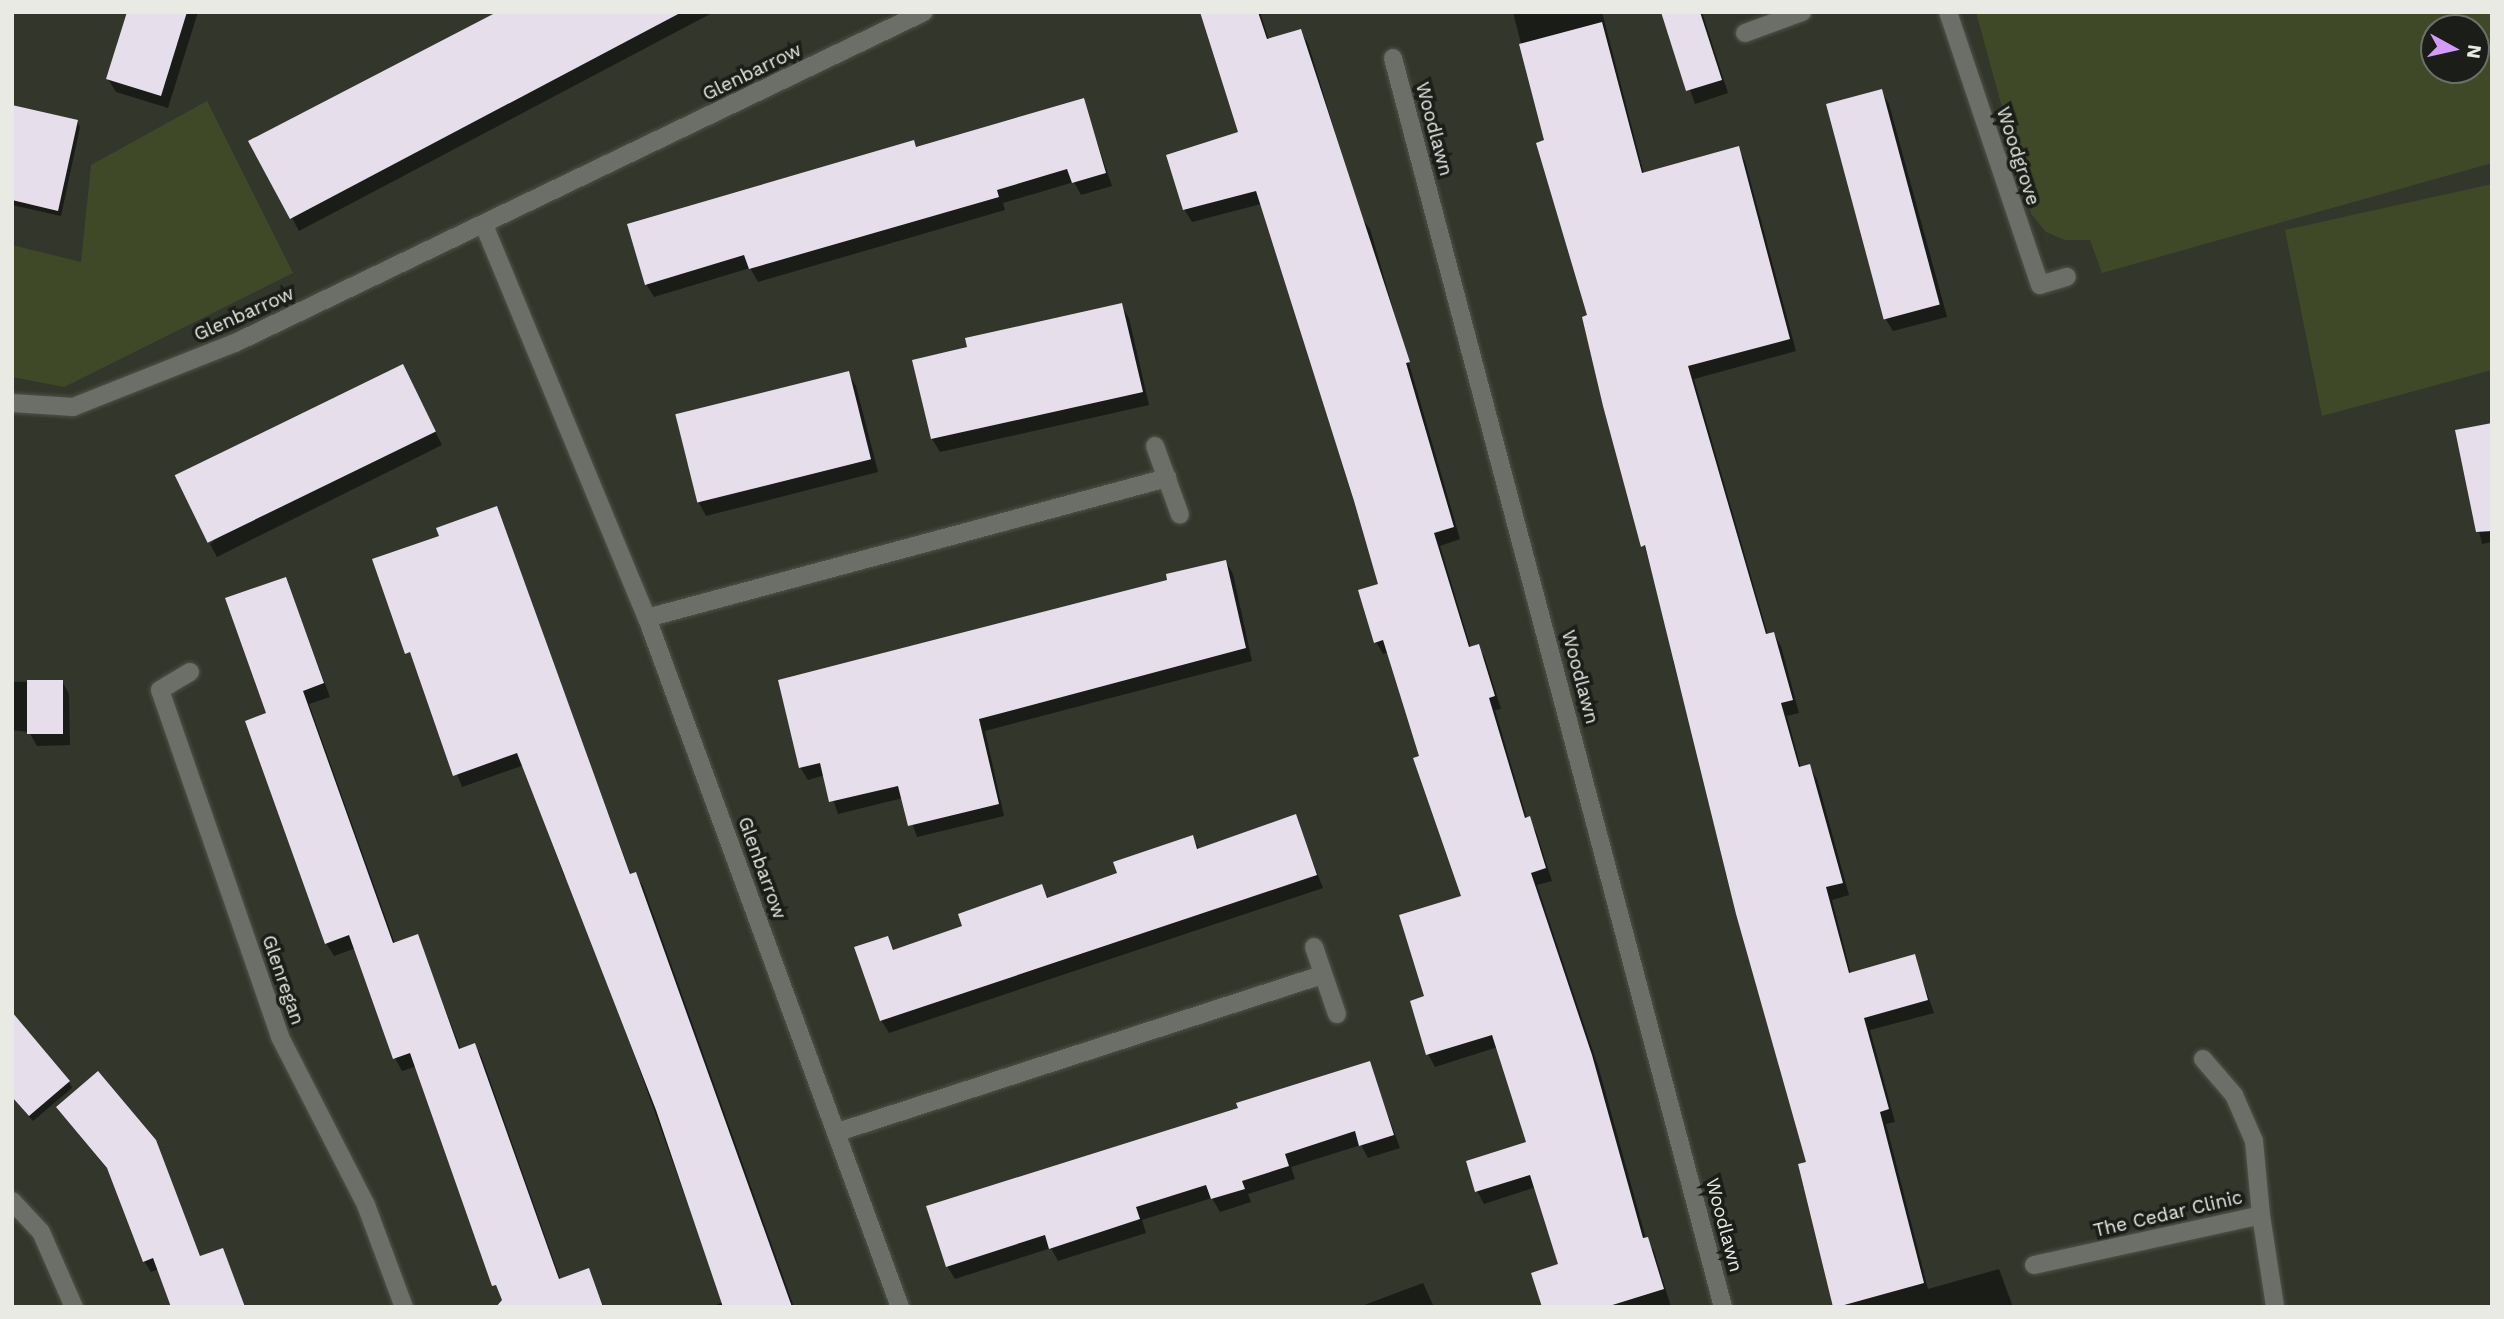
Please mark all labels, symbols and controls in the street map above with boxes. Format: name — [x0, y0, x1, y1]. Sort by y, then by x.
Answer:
north arrow — [2420, 14, 2490, 84]
street label: Glenbarrow — [699, 38, 805, 106]
text: N — [2462, 43, 2487, 60]
street label: Woodlawn — [1411, 80, 1457, 178]
street label: Woodgrove — [1991, 104, 2045, 208]
street label: Glenbarrow — [190, 282, 298, 346]
street label: Woodlawn — [1557, 628, 1603, 726]
street label: Glenbarrow — [733, 814, 791, 922]
street label: Glenregan — [257, 932, 309, 1028]
street label: Woodlawn — [1701, 1176, 1747, 1274]
street label: The Cedar Clinic — [2091, 1186, 2245, 1242]

